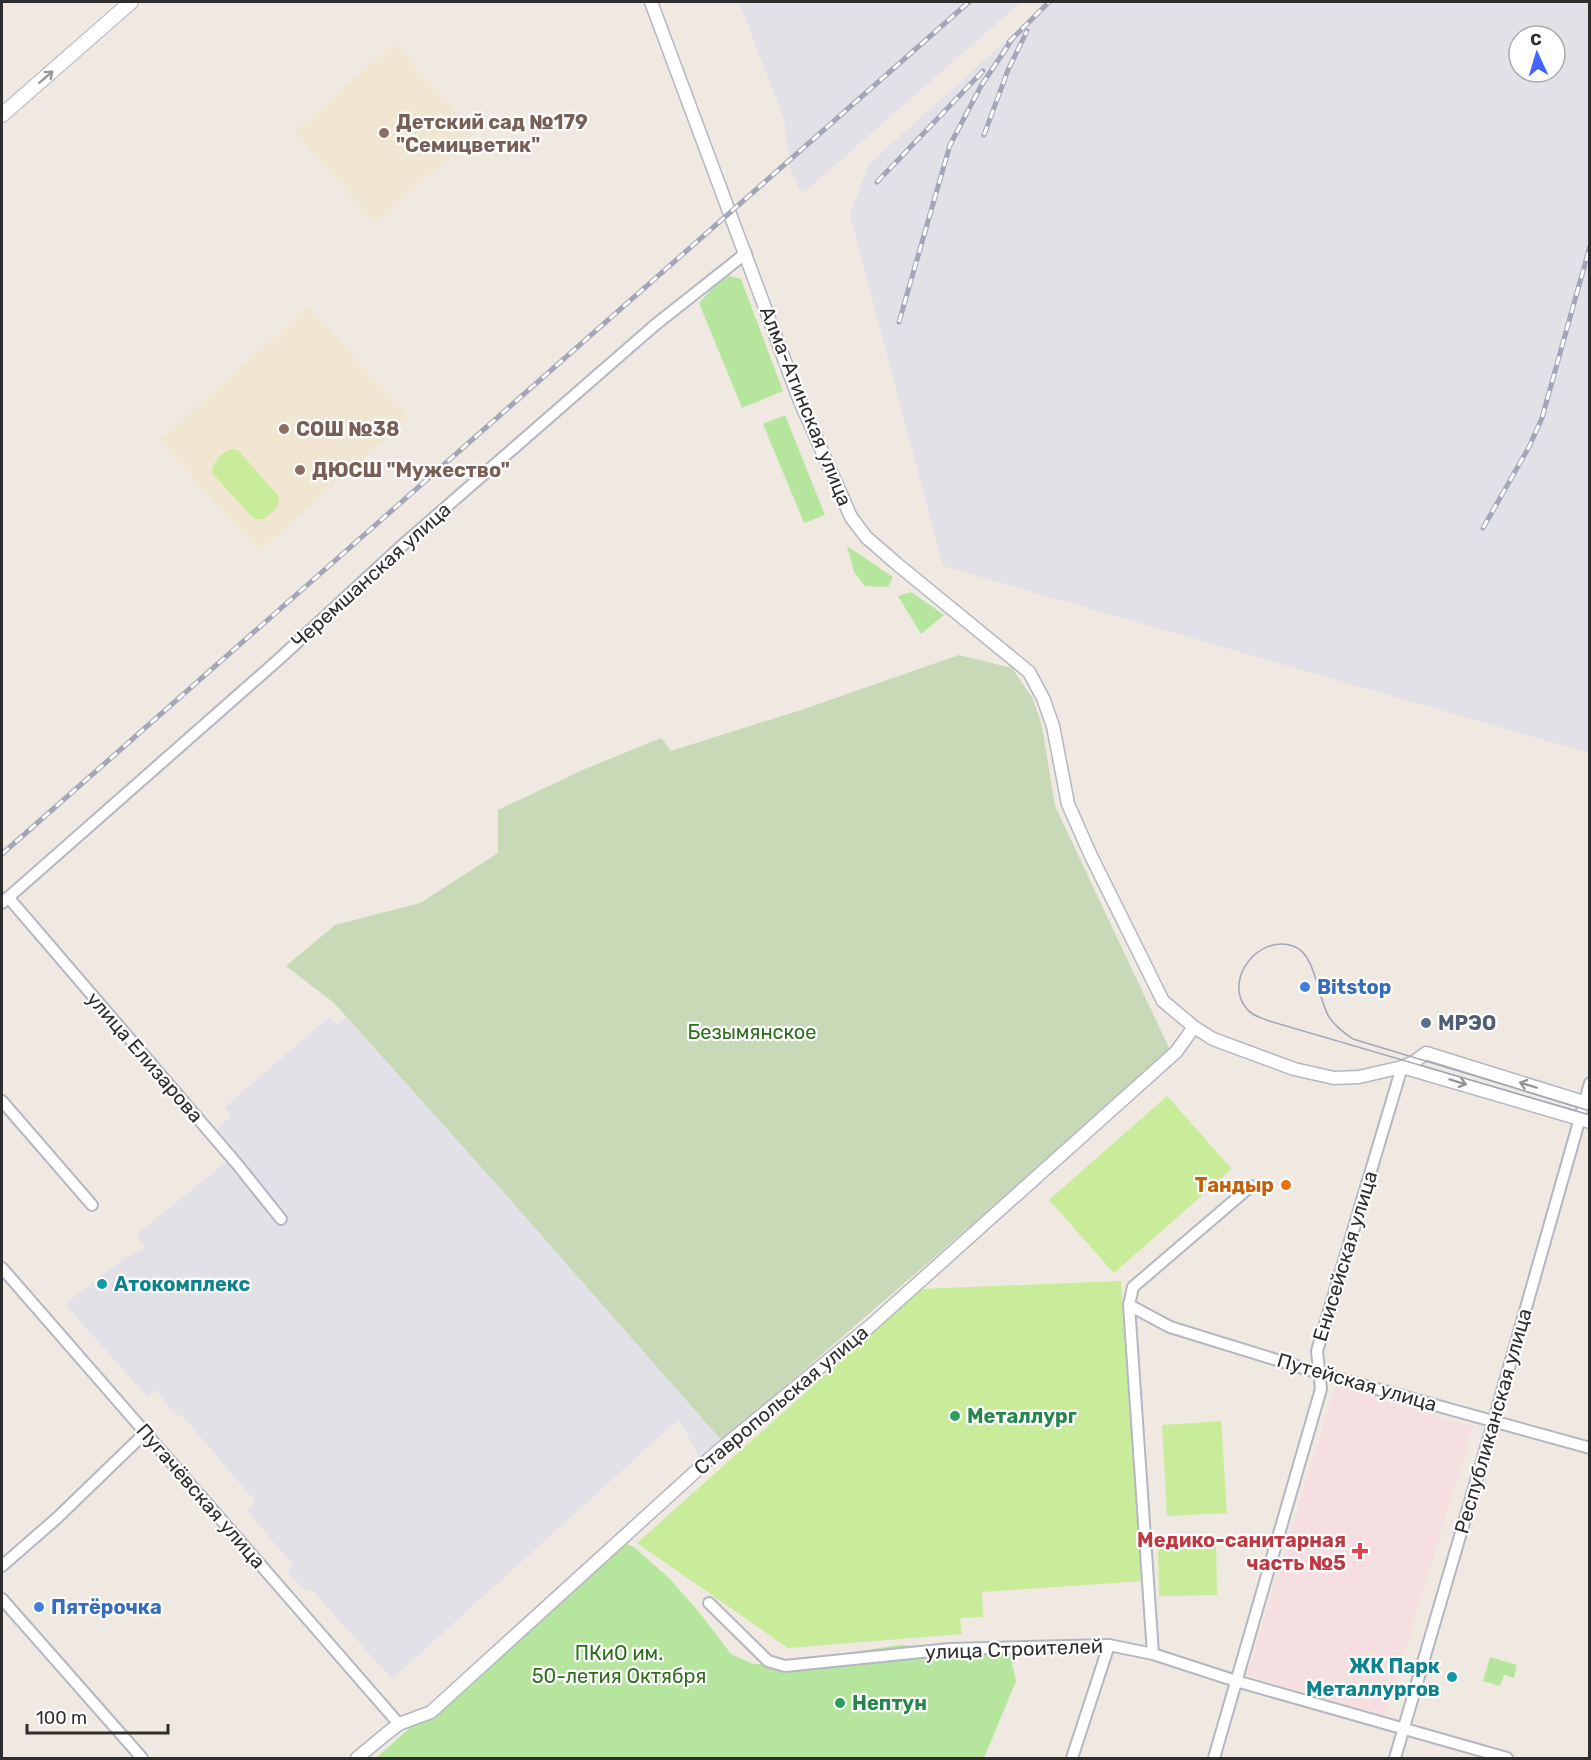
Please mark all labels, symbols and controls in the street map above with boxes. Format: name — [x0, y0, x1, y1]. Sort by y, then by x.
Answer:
north arrow — [1507, 24, 1567, 84]
text: С — [1530, 30, 1542, 49]
one-way arrow — [38, 70, 53, 84]
place label: Детский сад №179 "Семицветик" — [396, 110, 588, 157]
marker: Детский сад №179 "Семицветик" — [377, 126, 391, 140]
street label: Алма-Атинская улица — [755, 303, 857, 509]
place label: СОШ №38 — [296, 417, 399, 441]
marker: СОШ №38 — [277, 422, 291, 436]
place label: ДЮСШ "Мужество" — [312, 458, 510, 482]
marker: ДЮСШ "Мужество" — [293, 463, 307, 477]
street label: Черемшанская улица — [286, 497, 456, 653]
place label: Bitstop — [1317, 975, 1391, 999]
marker: Bitstop — [1298, 980, 1312, 994]
street label: улица Елизарова — [82, 987, 208, 1127]
place label: МРЭО — [1438, 1011, 1496, 1035]
marker: МРЭО — [1419, 1016, 1433, 1030]
park label: Безымянское — [687, 1020, 817, 1044]
one-way arrow — [1448, 1077, 1467, 1088]
one-way arrow — [1519, 1079, 1538, 1090]
street label: Енисейская улица — [1308, 1168, 1382, 1344]
place label: Тандыр — [1195, 1173, 1274, 1197]
marker: Тандыр — [1279, 1178, 1293, 1192]
place label: Атокомплекс — [114, 1272, 251, 1296]
marker: Атокомплекс — [95, 1277, 109, 1291]
street label: Республиканская улица — [1449, 1306, 1537, 1536]
street label: Ставропольская улица — [689, 1320, 873, 1480]
street label: Путейская улица — [1274, 1348, 1440, 1416]
place label: Металлург — [967, 1404, 1077, 1428]
marker: Металлург — [948, 1409, 962, 1423]
street label: Пугачёвская улица — [131, 1419, 271, 1573]
place label: Медико-санитарная часть №5 — [1137, 1528, 1346, 1575]
marker: Медико-санитарная часть №5 — [1351, 1542, 1369, 1560]
place label: Пятёрочка — [51, 1595, 162, 1619]
marker: Пятёрочка — [32, 1600, 46, 1614]
street label: улица Строителей — [925, 1634, 1103, 1664]
park label: ПКиО им. 50-летия Октября — [532, 1641, 706, 1688]
place label: ЖК Парк Металлургов — [1306, 1654, 1440, 1701]
marker: ЖК Парк Металлургов — [1445, 1670, 1459, 1684]
place label: Нептун — [852, 1691, 927, 1715]
marker: Нептун — [833, 1696, 847, 1710]
scale bar — [27, 1697, 168, 1735]
text: 100 m — [36, 1707, 87, 1729]

